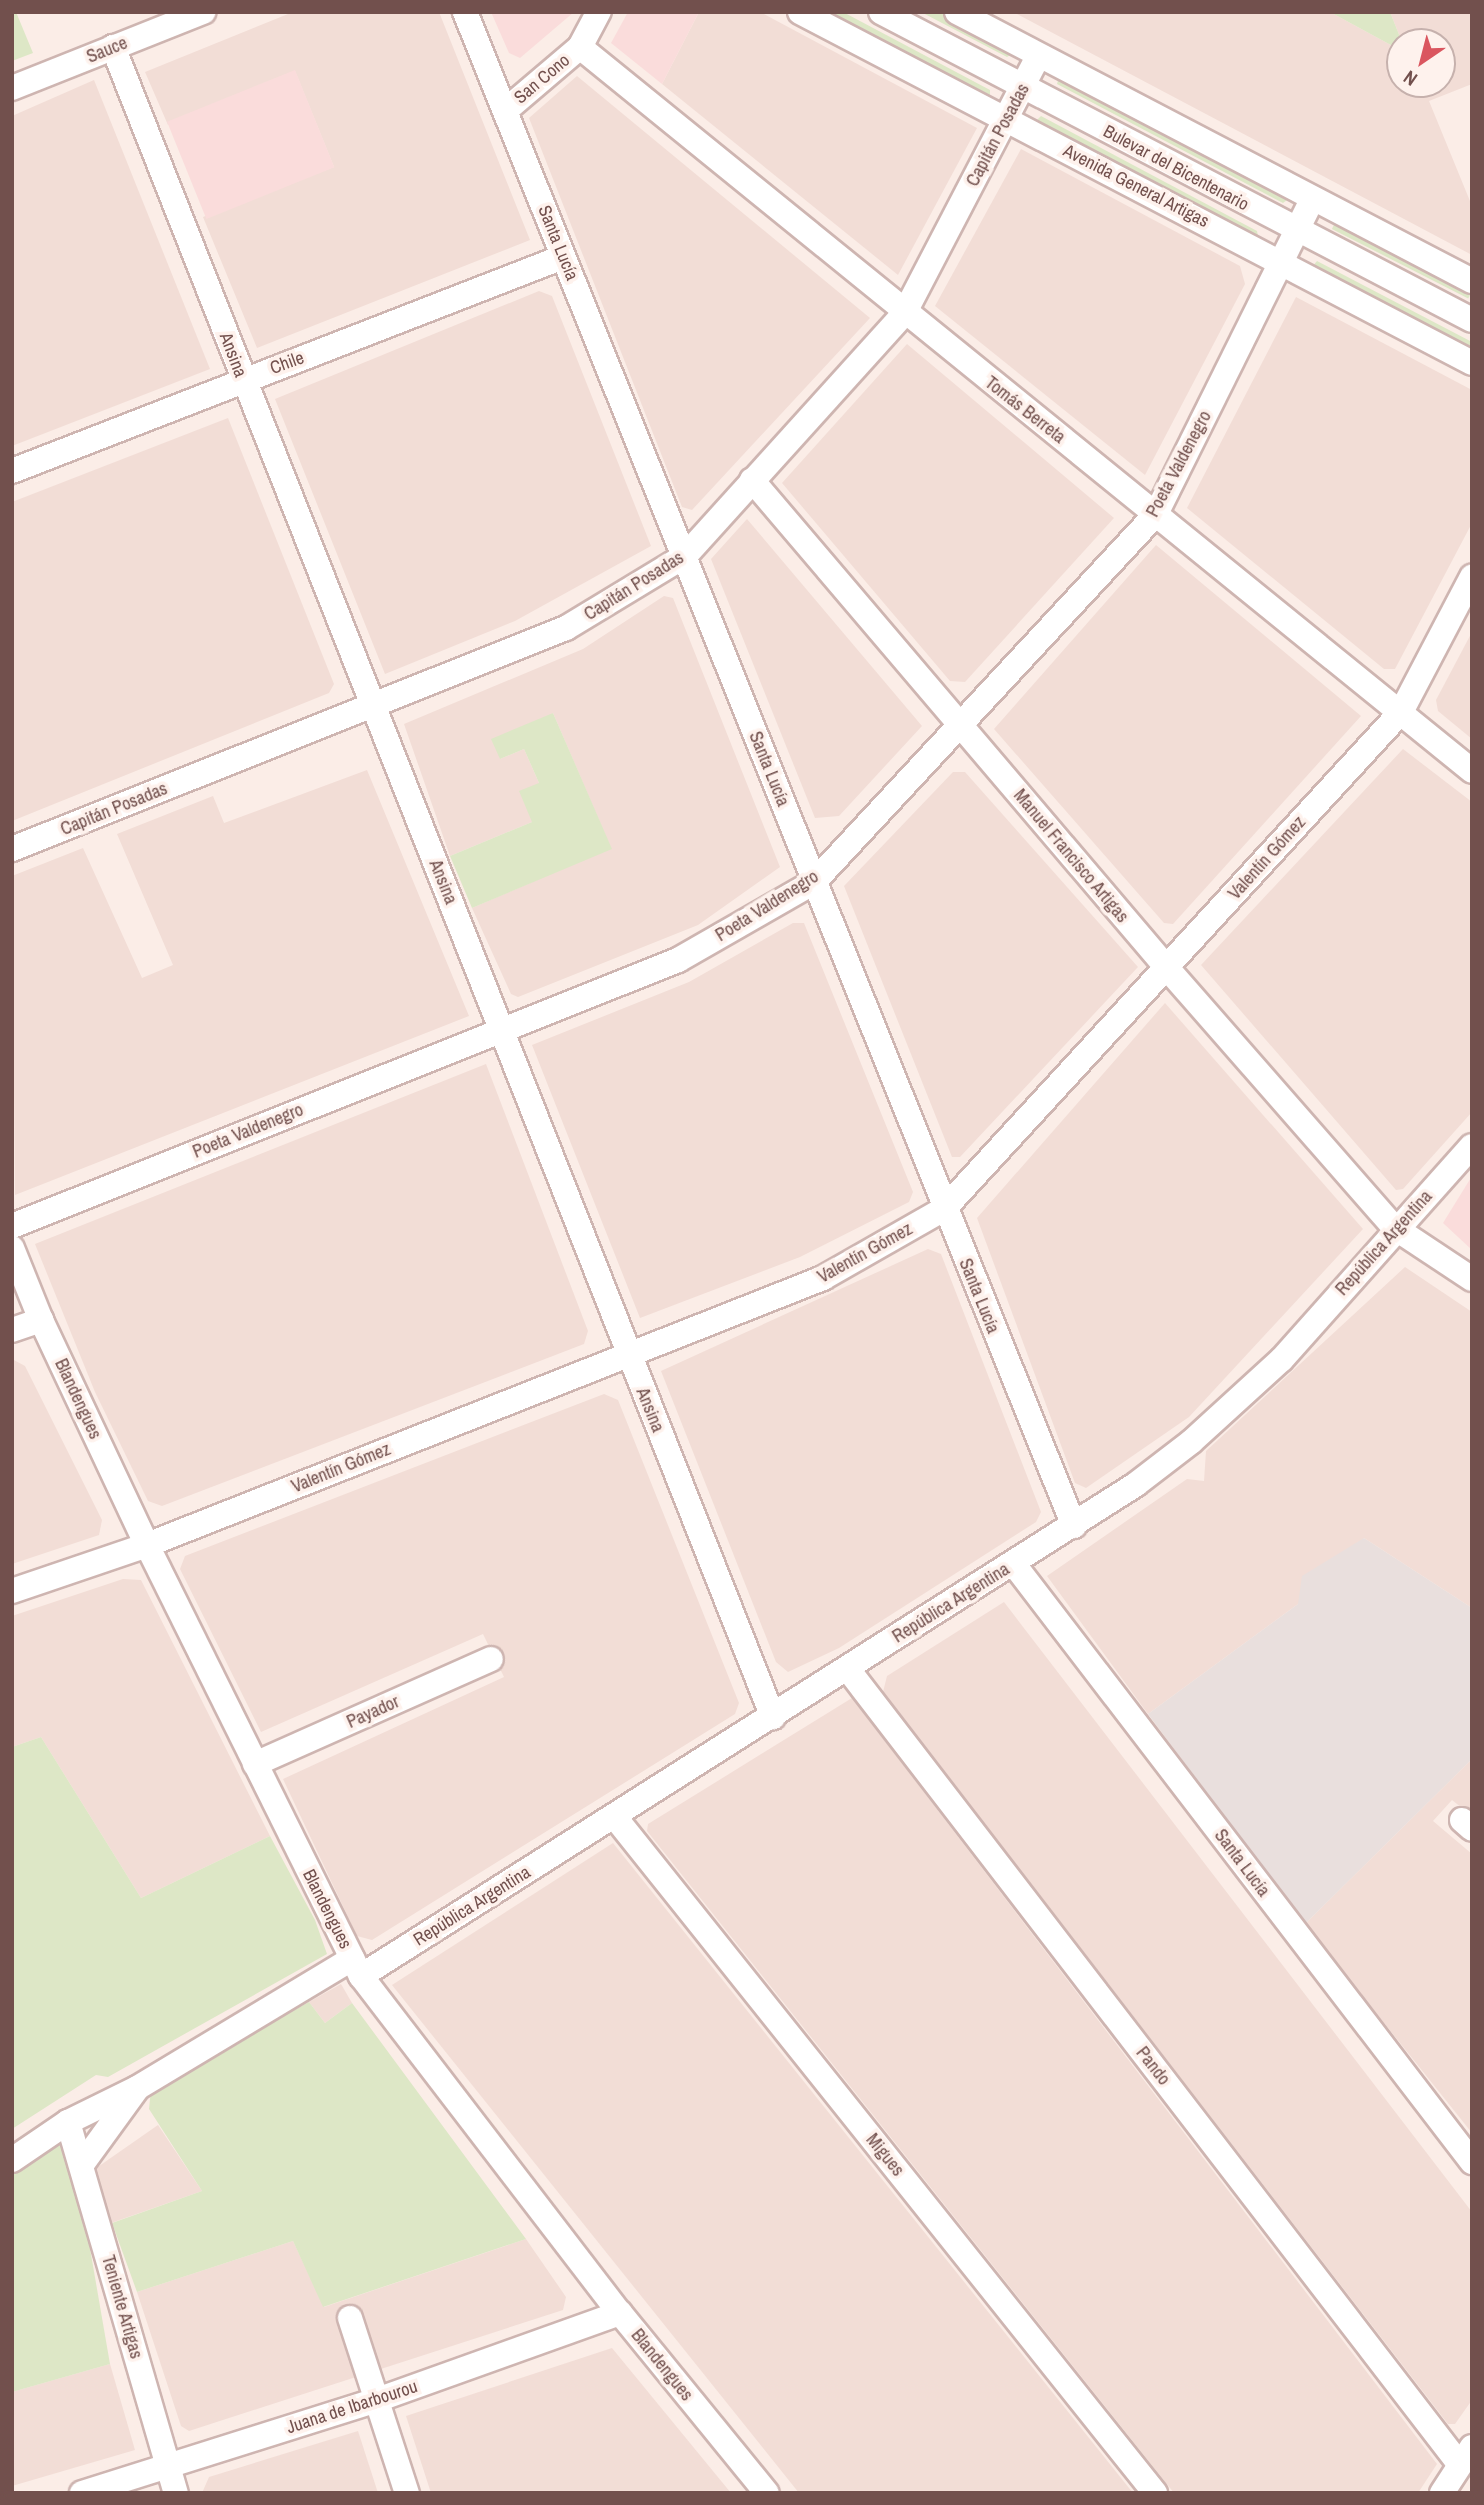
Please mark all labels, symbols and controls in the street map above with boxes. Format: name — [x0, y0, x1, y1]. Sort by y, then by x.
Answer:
north arrow — [1386, 28, 1456, 98]
street label: Sauce — [84, 32, 130, 68]
street label: San Cono — [510, 50, 574, 108]
text: N — [1398, 65, 1422, 92]
street label: Capitán Posadas — [962, 80, 1034, 190]
street label: Bulevar del Bicentenario — [1100, 121, 1252, 215]
street label: Avenida General Artigas — [1059, 140, 1213, 232]
street label: Santa Lucía — [533, 202, 583, 284]
street label: Ansina — [215, 330, 251, 380]
street label: Chile — [267, 347, 307, 379]
street label: Tomás Berreta — [981, 372, 1069, 448]
street label: Poeta Valdenegro — [1142, 407, 1216, 521]
street label: Capitán Posadas — [580, 547, 688, 625]
street label: Santa Lucía — [744, 728, 794, 810]
street label: Capitán Posadas — [57, 778, 171, 840]
street label: Manuel Francisco Artigas — [1009, 785, 1133, 927]
street label: Valentín Gómez — [1224, 812, 1310, 904]
street label: Ansina — [424, 857, 462, 907]
street label: Poeta Valdenegro — [712, 866, 822, 946]
street label: Poeta Valdenegro — [190, 1099, 306, 1163]
street label: República Argentina — [1331, 1186, 1437, 1300]
street label: Valentín Gómez — [814, 1218, 916, 1288]
street label: Santa Lucía — [954, 1255, 1004, 1337]
street label: Blandengues — [50, 1355, 106, 1443]
street label: Ansina — [631, 1385, 669, 1435]
street label: Valentín Gómez — [288, 1438, 394, 1498]
street label: República Argentina — [888, 1558, 1014, 1648]
street label: Payador — [343, 1691, 403, 1733]
street label: Santa Lucía — [1210, 1825, 1274, 1901]
street label: República Argentina — [409, 1861, 535, 1951]
street label: Blandengues — [298, 1866, 356, 1952]
street label: Pando — [1131, 2043, 1175, 2089]
street label: Migues — [861, 2129, 909, 2181]
street label: Teniente Artigas — [97, 2252, 147, 2362]
street label: Blandengues — [626, 2325, 698, 2405]
street label: Juana de Ibarbourou — [284, 2376, 420, 2438]

